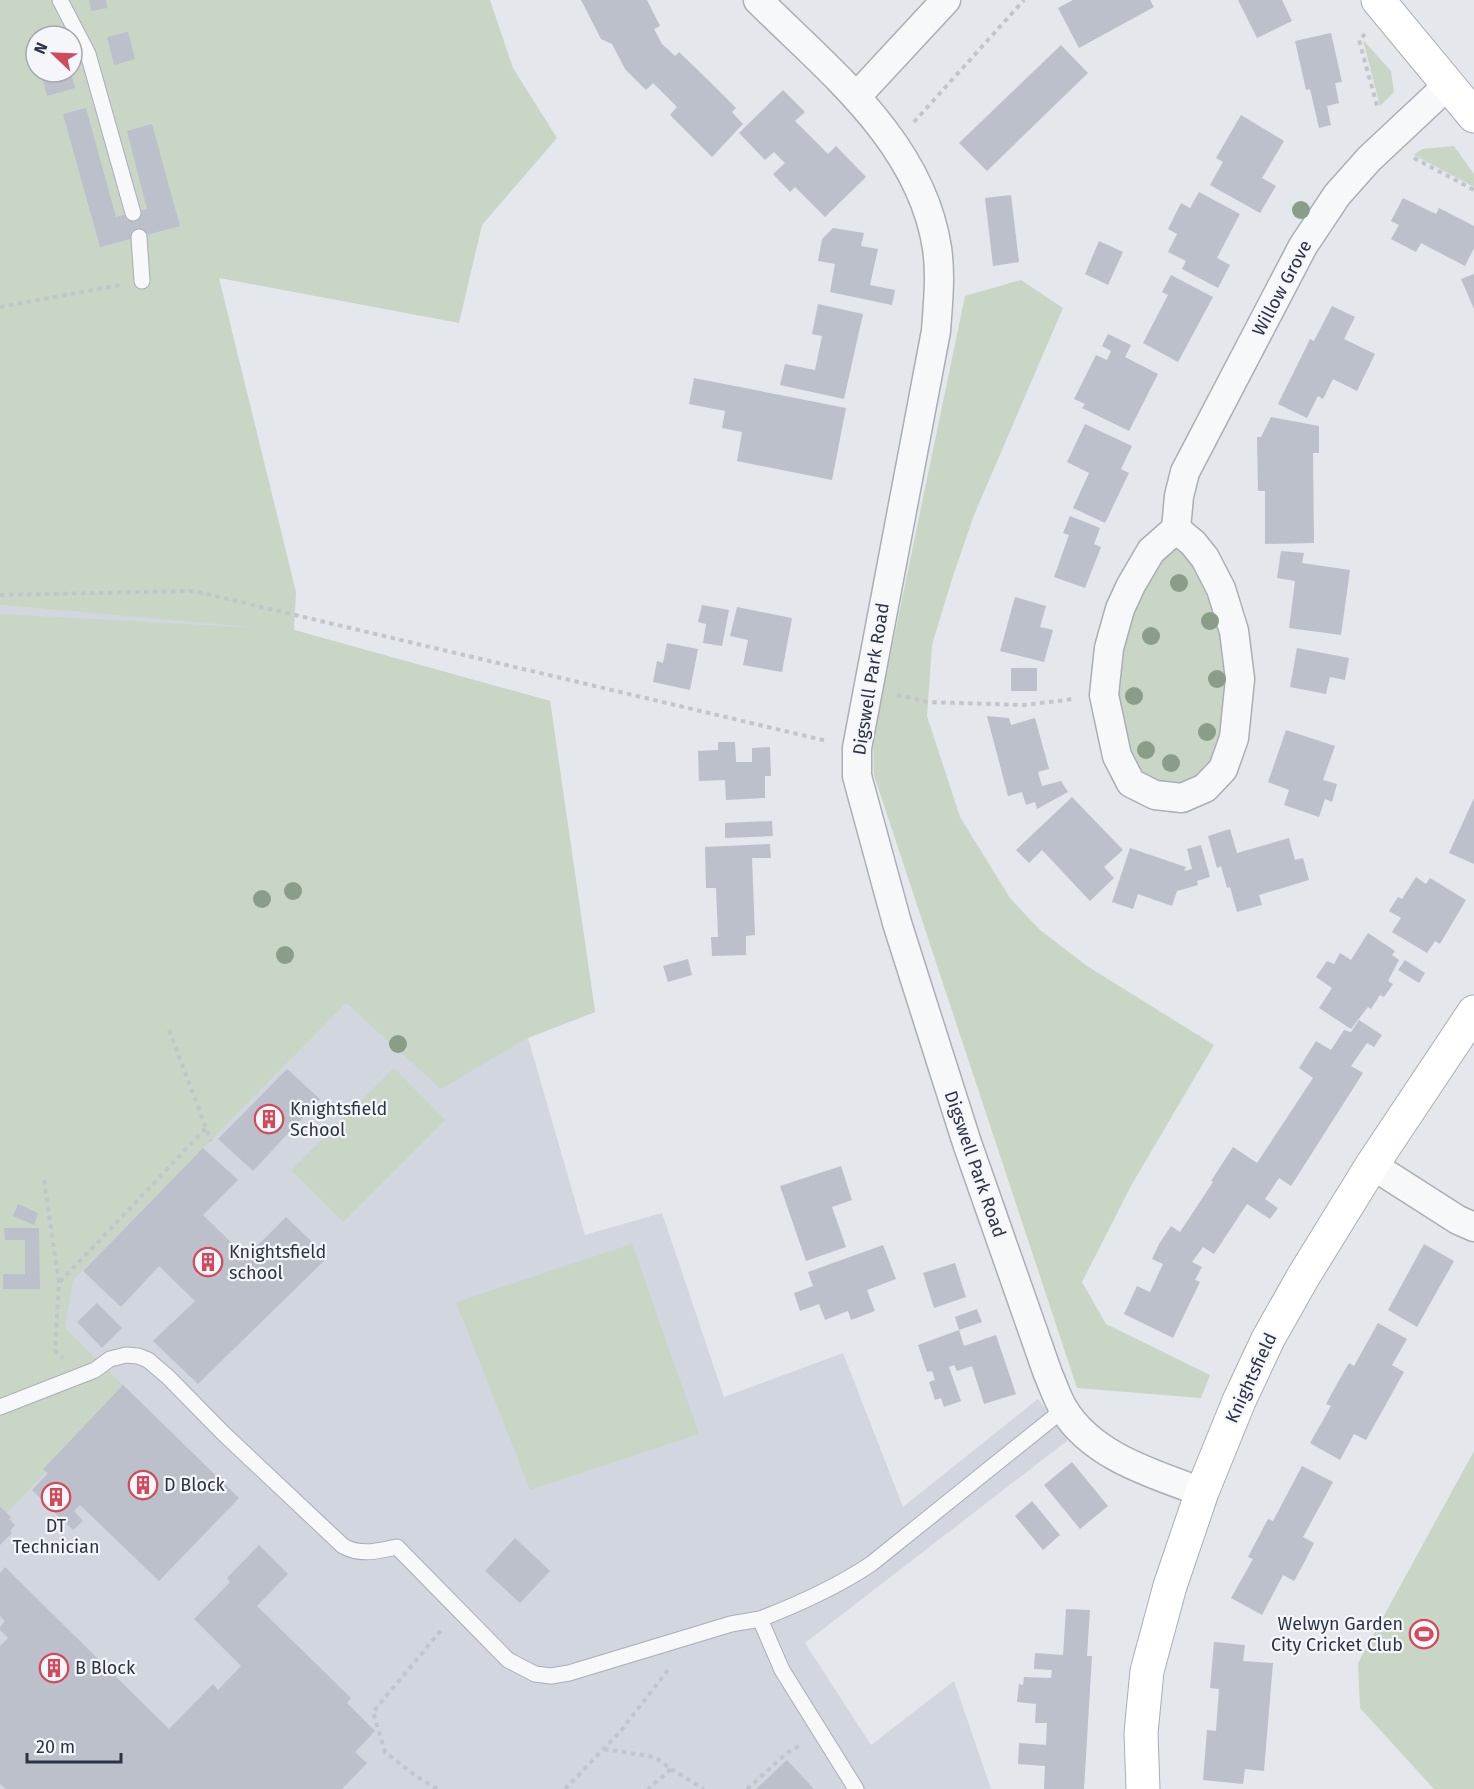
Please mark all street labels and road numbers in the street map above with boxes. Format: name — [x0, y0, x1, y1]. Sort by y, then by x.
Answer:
street label: Willow Grove — [1248, 236, 1316, 340]
street label: Digswell Park Road — [848, 601, 894, 757]
street label: Digswell Park Road — [940, 1088, 1010, 1240]
street label: Knightsfield — [1221, 1329, 1281, 1427]

